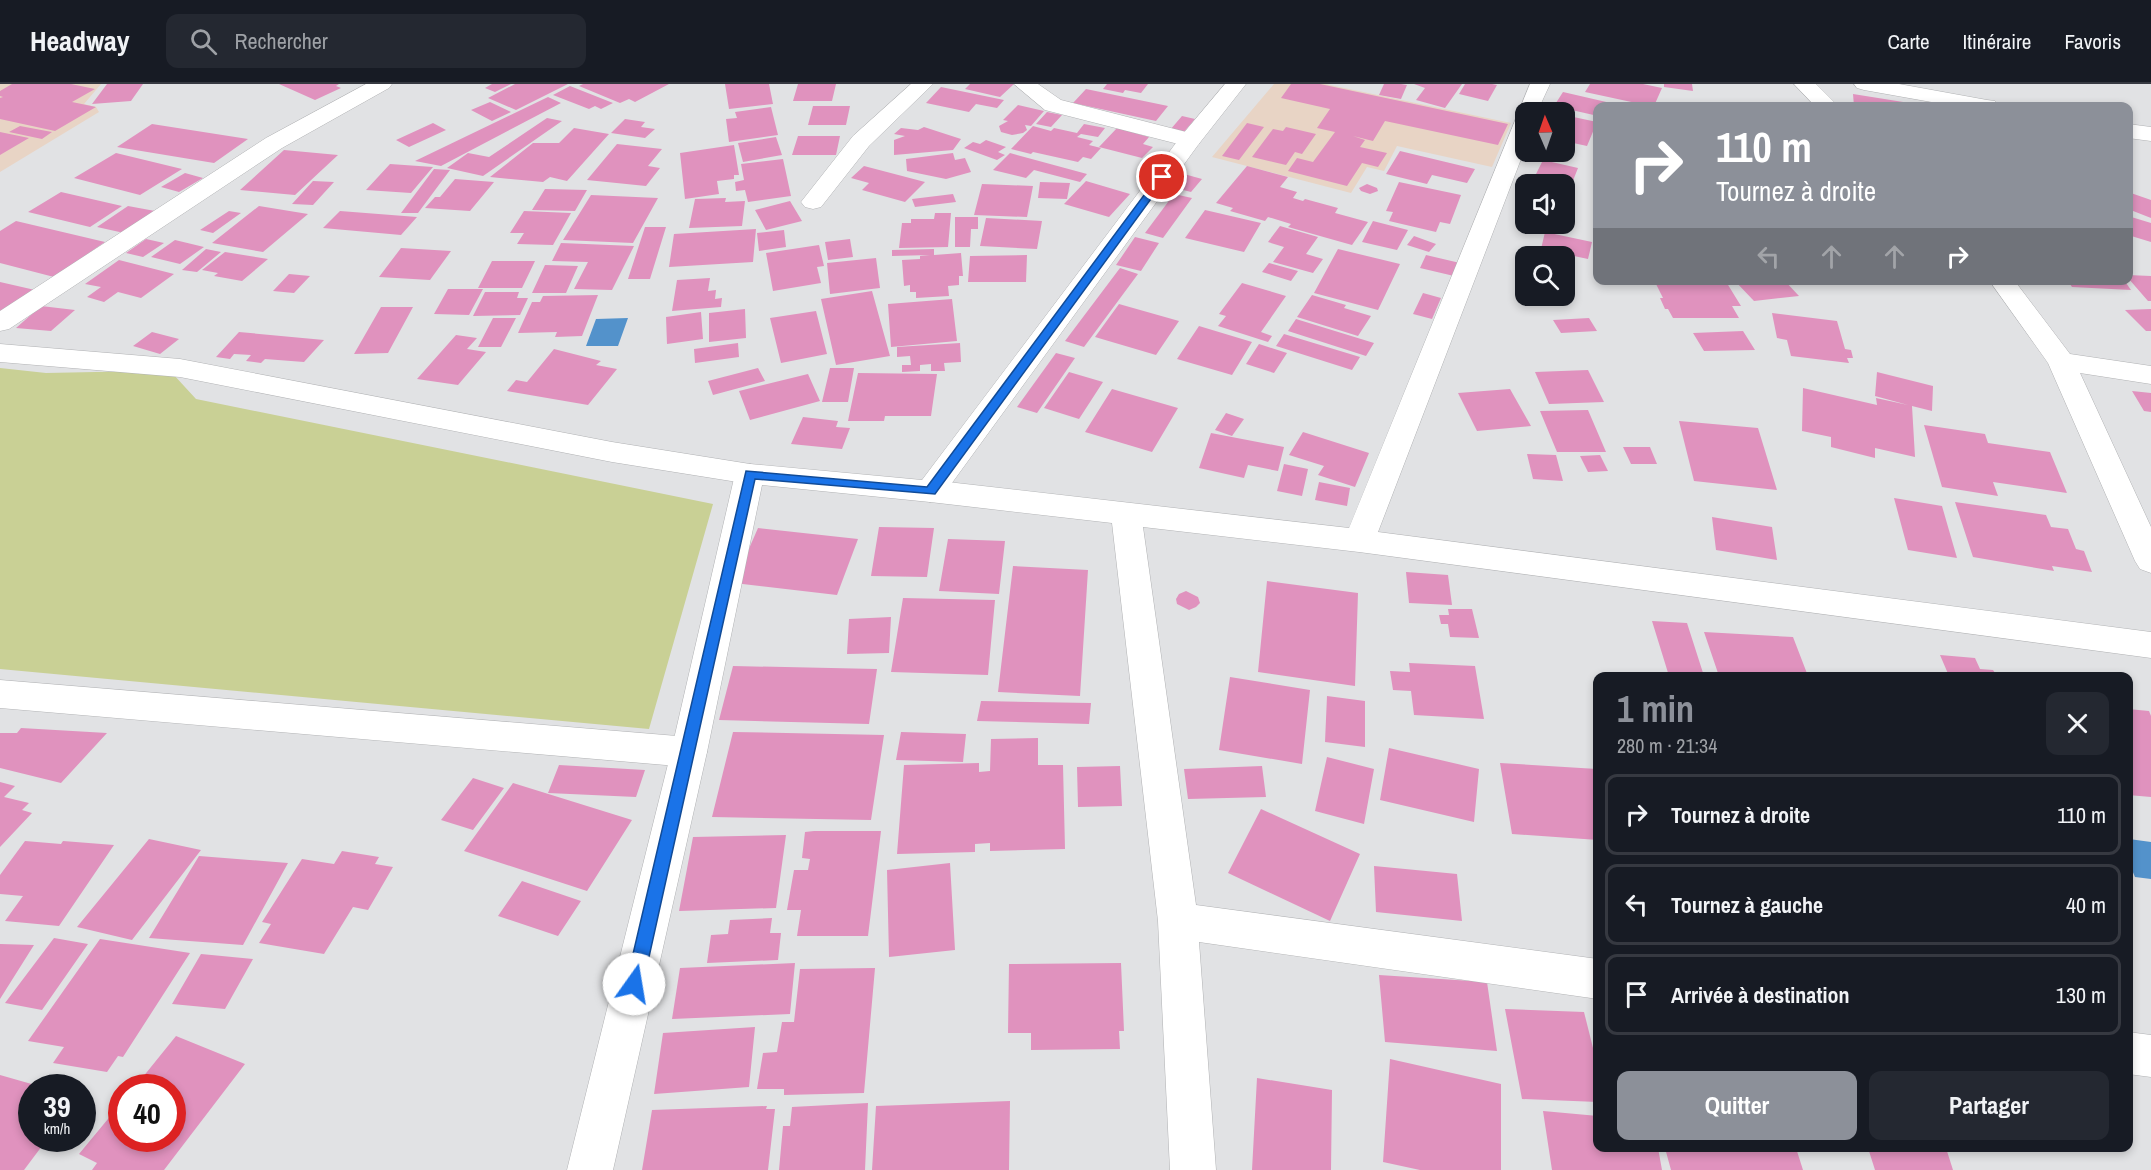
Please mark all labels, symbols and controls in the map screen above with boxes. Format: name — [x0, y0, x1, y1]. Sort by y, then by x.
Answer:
search box — [166, 14, 586, 68]
text: Headway — [30, 22, 130, 60]
icon: search — [187, 25, 220, 58]
text: Rechercher — [235, 26, 328, 56]
text: Carte — [1887, 27, 1930, 56]
text: Itinéraire — [1963, 27, 2031, 56]
text: Favoris — [2064, 27, 2121, 56]
north arrow — [1515, 102, 1575, 162]
map controls — [1515, 102, 1575, 306]
text: 110 m — [1716, 119, 1812, 175]
icon: right — [1617, 126, 1695, 204]
pin — [1136, 151, 1187, 202]
icon: arrive — [1145, 160, 1178, 193]
text: Tournez à droite — [1716, 173, 1876, 209]
button: sound — [1515, 174, 1575, 234]
icon: left — [1752, 240, 1785, 273]
icon: ahead — [1815, 240, 1848, 273]
icon: ahead — [1878, 240, 1911, 273]
icon: right — [1941, 240, 1974, 273]
button: search — [1515, 246, 1575, 306]
text: 1 min — [1617, 685, 1694, 733]
button: close — [2046, 692, 2109, 755]
text: 280 m · 21:34 — [1617, 732, 1717, 759]
icon: right — [1620, 798, 1653, 831]
text: Tournez à droite — [1671, 800, 1810, 830]
text: 110 m — [2057, 800, 2106, 830]
icon: left — [1620, 888, 1653, 921]
text: Tournez à gauche — [1671, 890, 1823, 920]
text: 40 m — [2066, 890, 2106, 920]
position arrow — [602, 952, 666, 1016]
icon: arrive — [1620, 978, 1653, 1011]
text: Arrivée à destination — [1671, 980, 1849, 1010]
text: 130 m — [2056, 980, 2106, 1010]
button: Quitter — [1617, 1071, 1857, 1140]
button: Partager — [1869, 1071, 2109, 1140]
speed limit sign: 40 — [108, 1074, 186, 1152]
text: 39 — [43, 1086, 71, 1126]
text: km/h — [44, 1118, 70, 1139]

